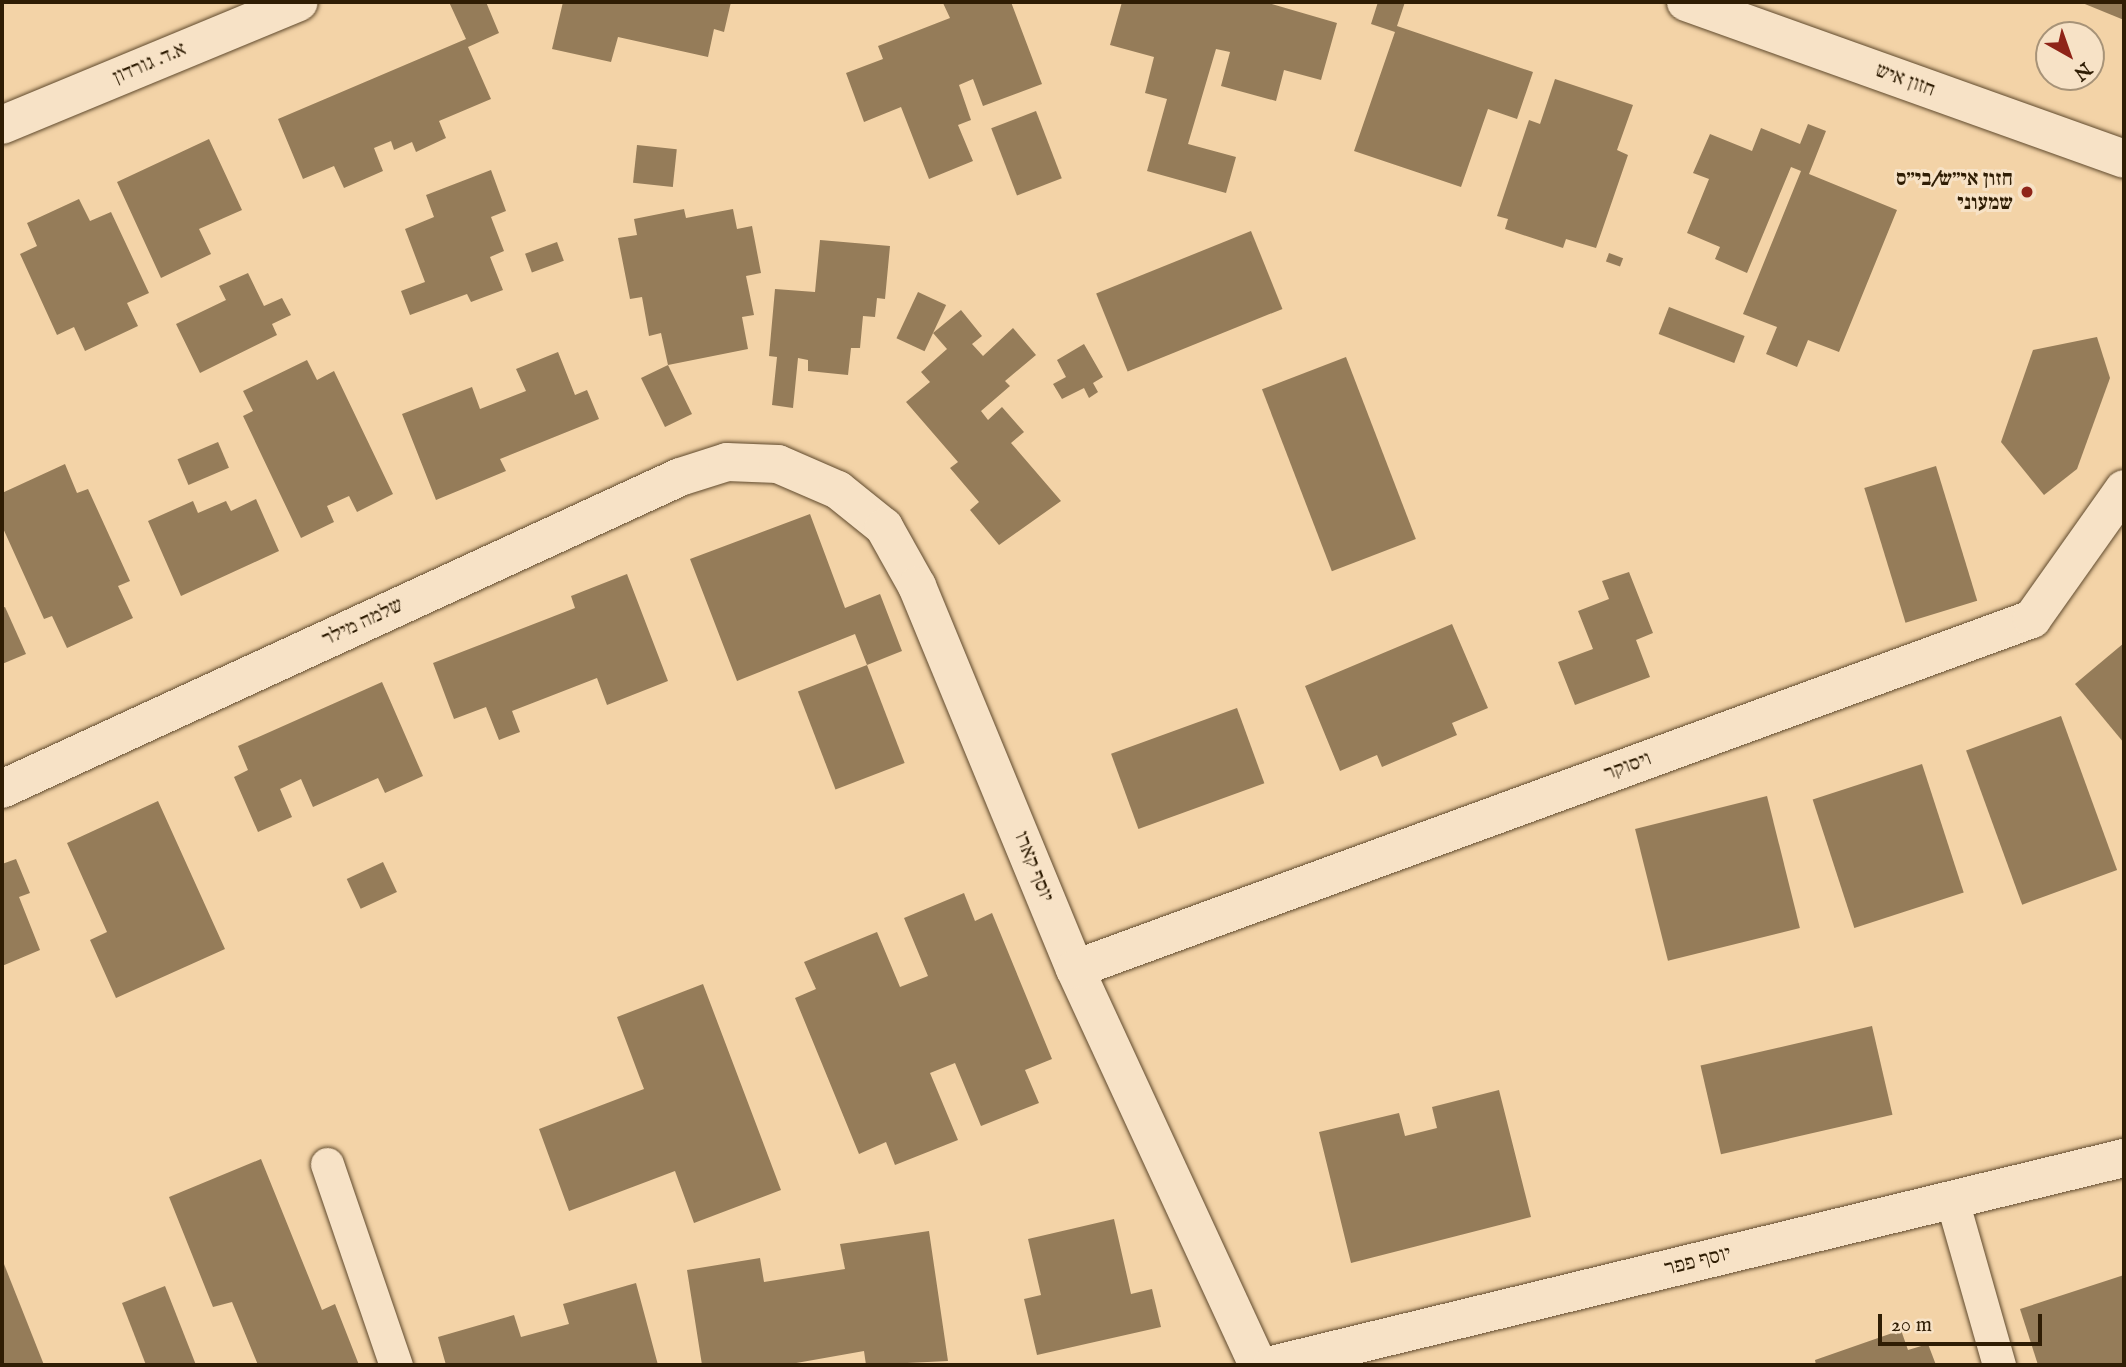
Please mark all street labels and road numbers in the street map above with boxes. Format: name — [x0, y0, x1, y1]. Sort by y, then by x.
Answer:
street label: א.ד. גורדון — [110, 37, 190, 91]
street label: חזון איש — [1872, 59, 1938, 103]
street label: שלמה מילר — [318, 593, 408, 653]
street label: ויסוקר — [1601, 747, 1655, 787]
street label: יוסף קארו — [1007, 828, 1059, 906]
street label: יוסף פפר — [1662, 1242, 1734, 1282]

